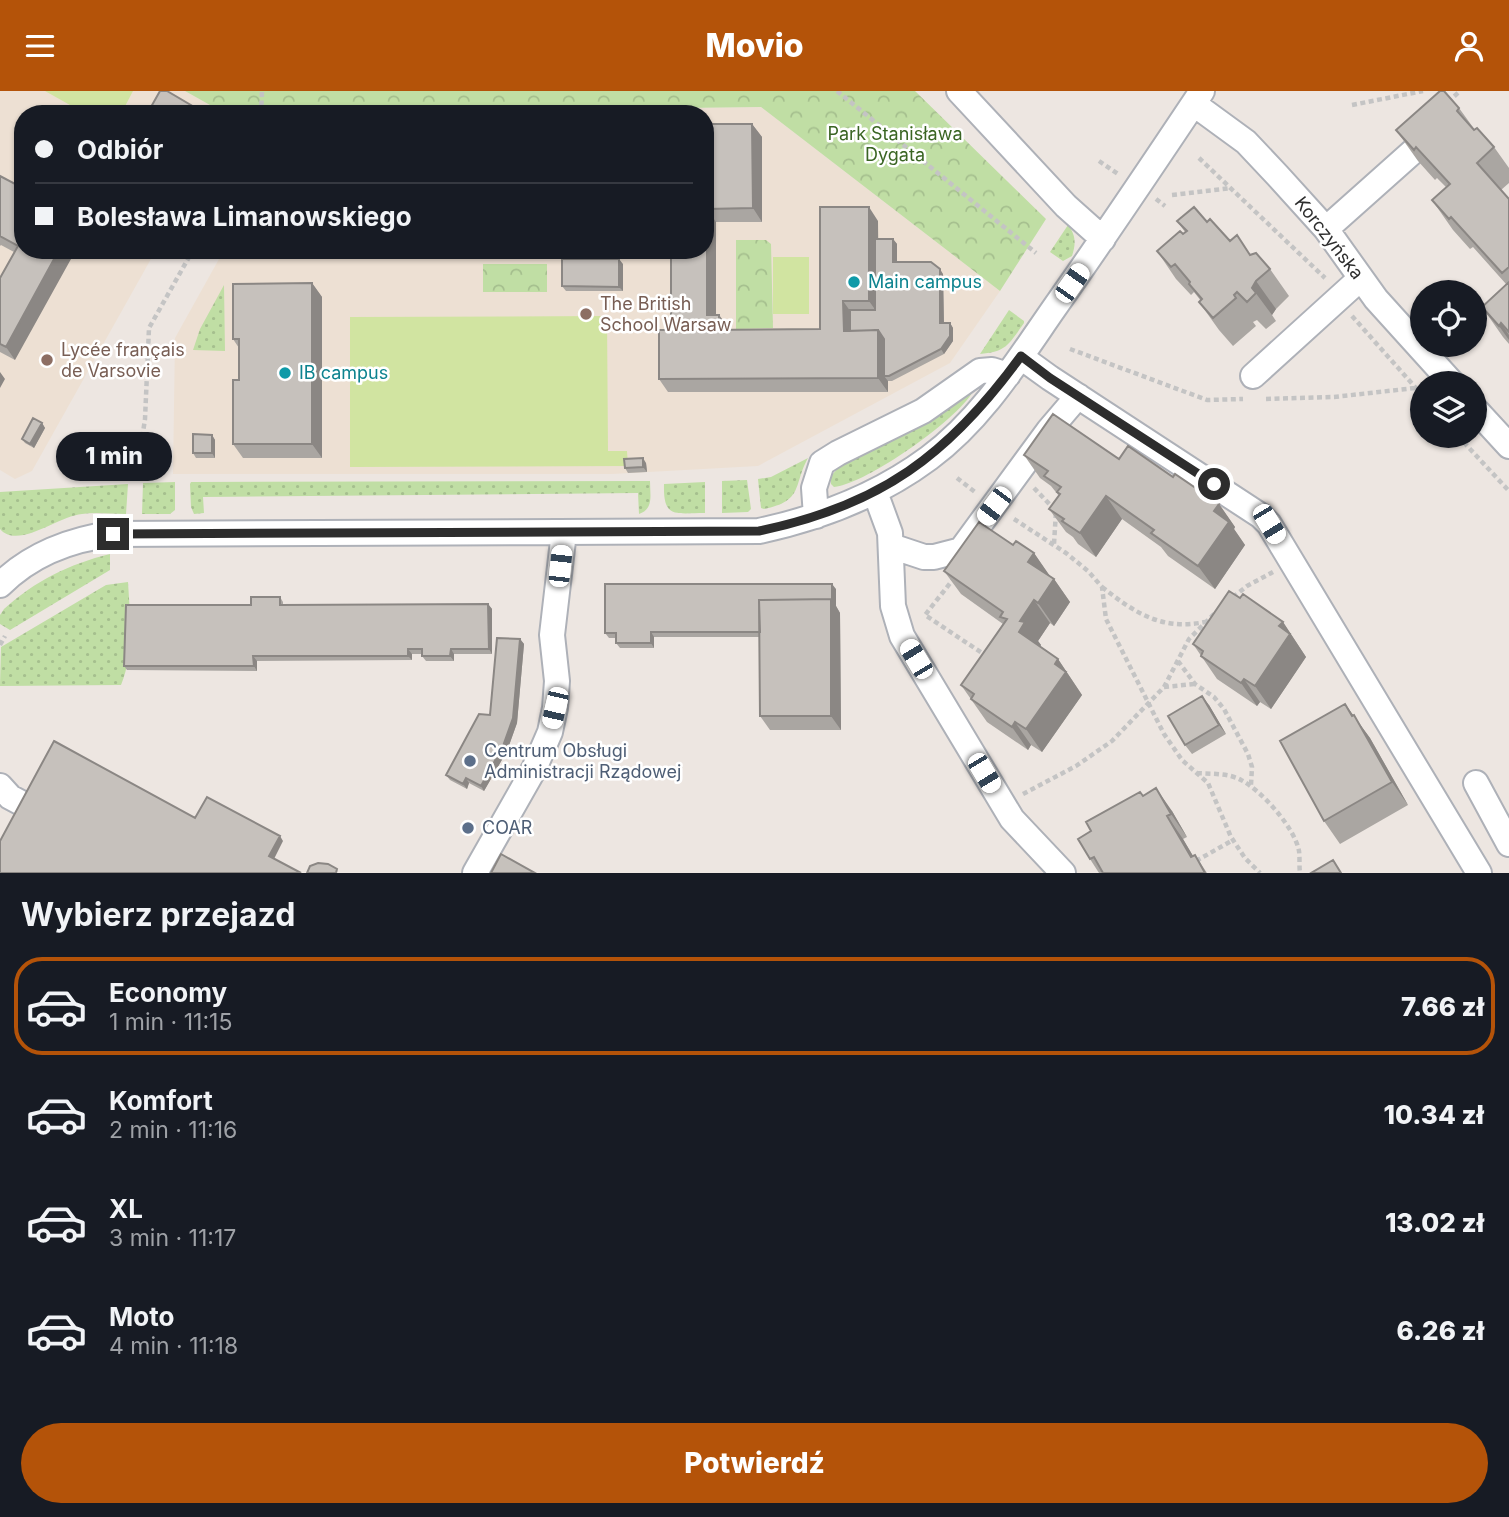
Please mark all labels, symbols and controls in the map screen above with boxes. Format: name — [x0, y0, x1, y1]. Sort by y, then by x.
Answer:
text: Movio — [705, 26, 804, 65]
icon: menu — [21, 27, 59, 65]
icon: person — [1450, 27, 1488, 65]
park label: Park Stanisława Dygata — [827, 123, 963, 165]
text: Odbiór — [77, 134, 163, 165]
street label: Korczyńska — [1291, 192, 1368, 283]
text: Bolesława Limanowskiego — [77, 201, 412, 232]
car — [1052, 260, 1093, 306]
place label: Main campus — [868, 271, 982, 292]
marker: Main campus — [846, 274, 862, 290]
map controls — [1410, 280, 1487, 448]
button: locate — [1410, 280, 1487, 357]
place label: The British School Warsaw — [600, 293, 732, 335]
marker: The British School Warsaw — [578, 306, 594, 322]
place label: Lycée français de Varsovie — [61, 339, 185, 381]
marker: Lycée français de Varsovie — [39, 352, 55, 368]
place label: IB campus — [299, 362, 388, 383]
marker: IB campus — [277, 365, 293, 381]
button: layers — [1410, 371, 1487, 448]
callout: 1 min — [55, 433, 171, 481]
text: 1 min — [85, 442, 143, 470]
route start — [1198, 468, 1230, 500]
car — [973, 483, 1016, 529]
car — [1250, 501, 1289, 547]
route end — [97, 518, 129, 550]
car — [548, 544, 573, 588]
car — [897, 636, 936, 682]
car — [541, 685, 570, 731]
place label: Centrum Obsługi Administracji Rządowej — [484, 740, 681, 782]
car — [965, 750, 1004, 796]
marker: Centrum Obsługi Administracji Rządowej — [462, 753, 478, 769]
place label: COAR — [482, 817, 533, 838]
marker: COAR — [460, 820, 476, 836]
text: Wybierz przejazd — [21, 895, 295, 934]
icon: car — [25, 975, 88, 1038]
text: Economy — [109, 977, 227, 1008]
text: 7.66 zł — [1401, 991, 1484, 1022]
text: 1 min · 11:15 — [109, 1008, 232, 1036]
icon: car — [25, 1083, 88, 1146]
text: Komfort — [109, 1085, 213, 1116]
text: 10.34 zł — [1384, 1099, 1484, 1130]
text: 2 min · 11:16 — [109, 1116, 237, 1144]
icon: car — [25, 1191, 88, 1254]
text: XL — [109, 1193, 143, 1224]
text: 13.02 zł — [1385, 1207, 1484, 1238]
text: 3 min · 11:17 — [109, 1224, 236, 1252]
icon: car — [25, 1299, 88, 1362]
text: Moto — [109, 1301, 174, 1332]
text: 6.26 zł — [1396, 1315, 1484, 1346]
text: 4 min · 11:18 — [109, 1332, 238, 1360]
button: Potwierdź — [21, 1423, 1488, 1503]

